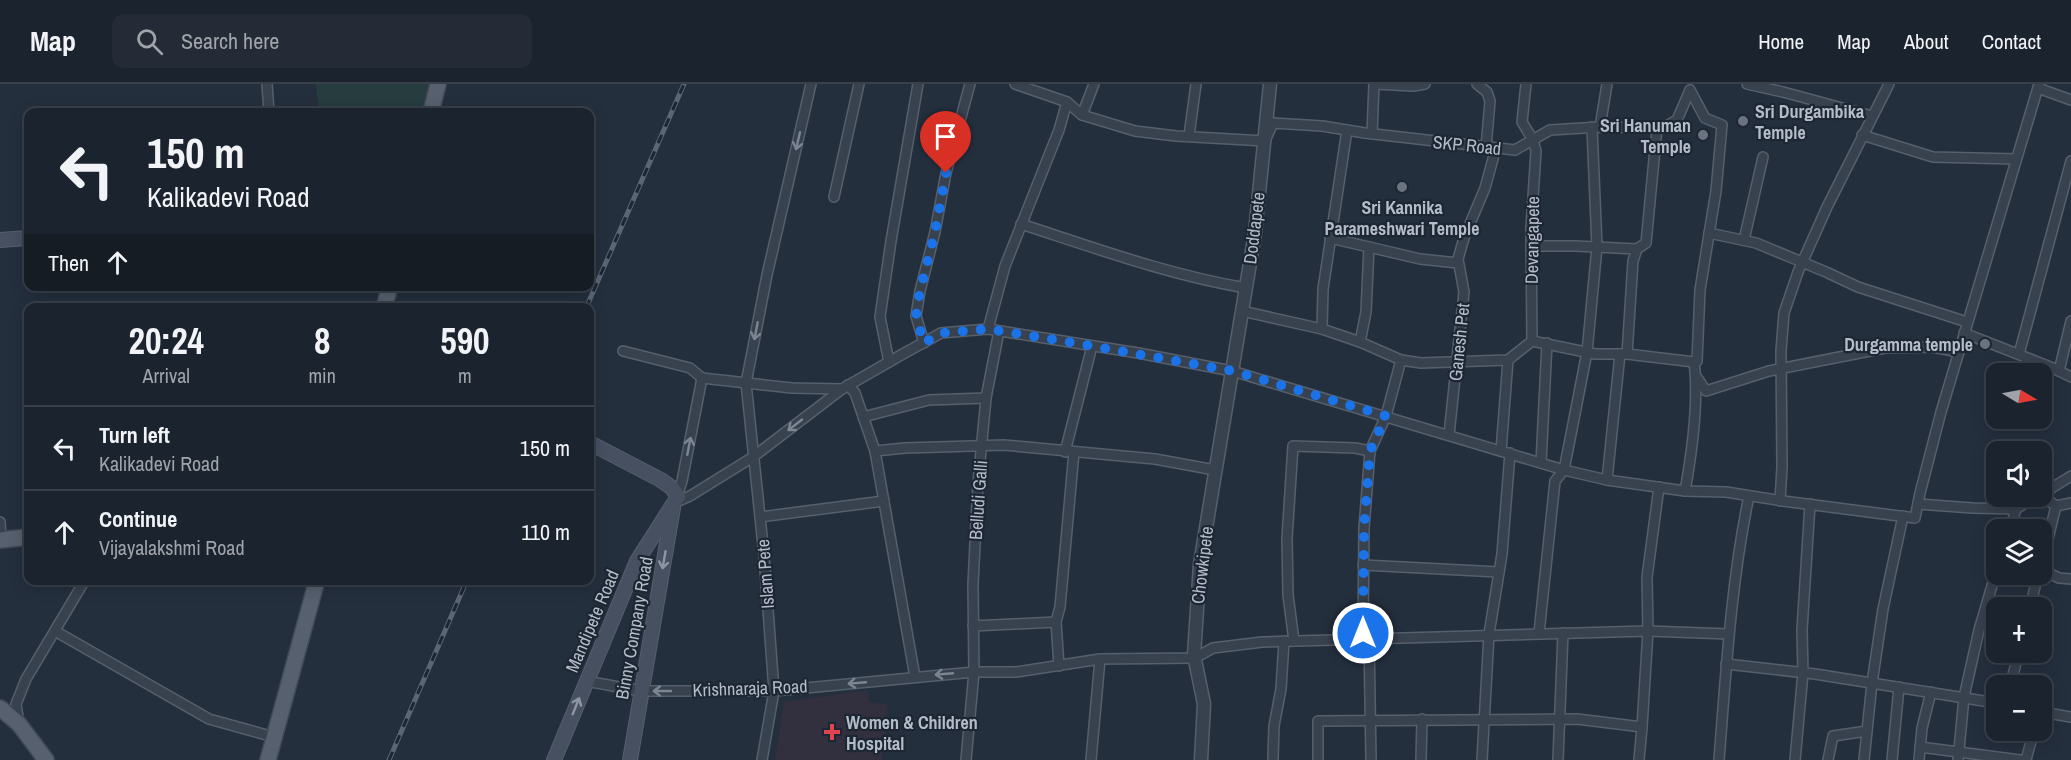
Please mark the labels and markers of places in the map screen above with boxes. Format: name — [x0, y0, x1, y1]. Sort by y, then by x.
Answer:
place label: Sri Durgambika Temple — [1755, 99, 1865, 145]
pin — [920, 111, 971, 173]
place label: Sri Hanuman Temple — [1600, 113, 1691, 159]
marker: Sri Durgambika Temple — [1736, 114, 1750, 128]
marker: Sri Hanuman Temple — [1696, 128, 1710, 142]
marker: Sri Kannika Parameshwari Temple — [1395, 180, 1409, 194]
place label: Sri Kannika Parameshwari Temple — [1325, 195, 1479, 241]
place label: Durgamma temple — [1844, 332, 1973, 357]
marker: Durgamma temple — [1978, 337, 1992, 351]
place label: Women & Children Hospital — [846, 710, 978, 756]
marker: Women & Children Hospital — [823, 723, 841, 741]

